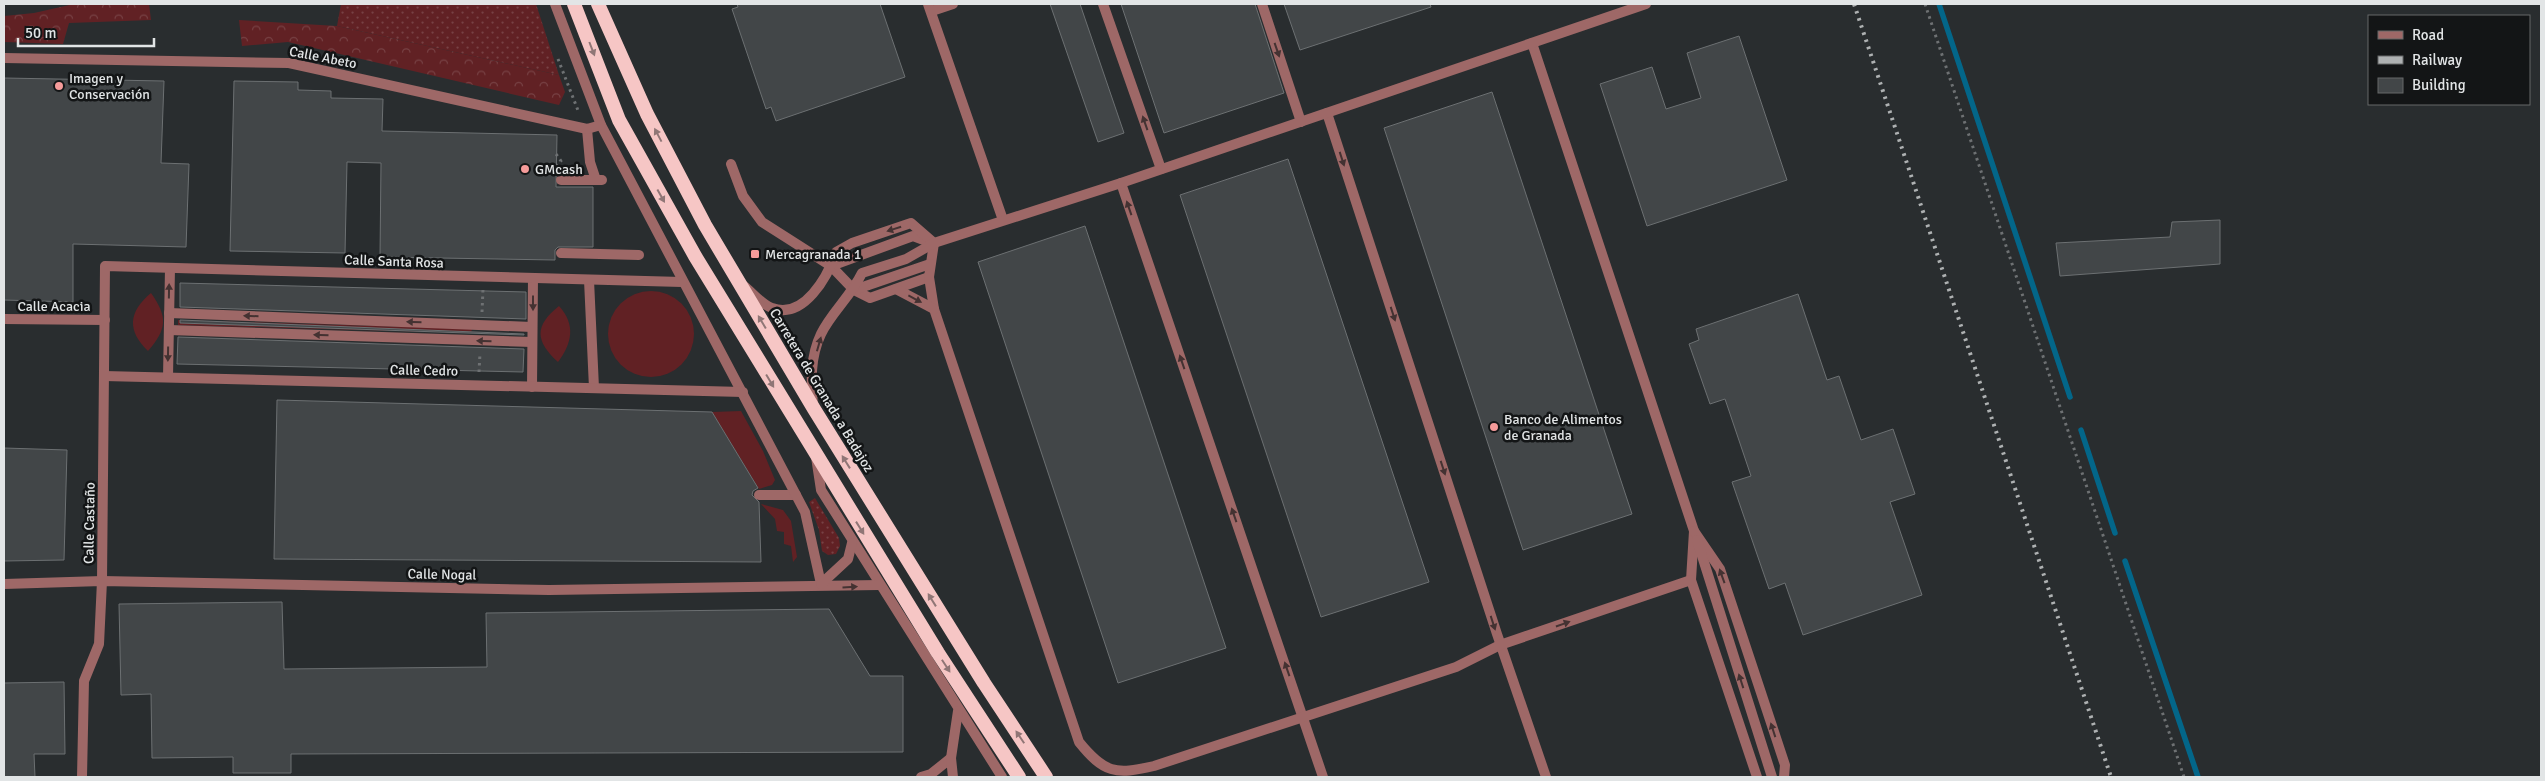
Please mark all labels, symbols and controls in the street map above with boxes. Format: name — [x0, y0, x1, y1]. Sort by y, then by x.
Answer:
scale bar — [18, 15, 154, 47]
legend — [2368, 15, 2530, 105]
text: 50 m — [25, 24, 56, 42]
text: Road — [2412, 26, 2444, 44]
one-way arrow — [588, 42, 596, 57]
street label: Calle Abeto — [288, 43, 358, 72]
one-way arrow — [1273, 43, 1281, 58]
text: Railway — [2412, 51, 2462, 69]
place label: Imagen y Conservación — [69, 70, 150, 103]
text: Building — [2412, 76, 2466, 94]
marker: Imagen y Conservación — [53, 80, 65, 92]
one-way arrow — [1141, 116, 1148, 131]
one-way arrow — [654, 128, 662, 142]
one-way arrow — [1339, 152, 1347, 167]
place label: GMcash — [535, 161, 583, 178]
marker: GMcash — [519, 163, 531, 175]
one-way arrow — [657, 189, 666, 202]
one-way arrow — [1125, 200, 1133, 215]
one-way arrow — [886, 226, 901, 233]
place label: Mercagranada 1 — [765, 246, 861, 263]
marker: Mercagranada 1 — [749, 248, 761, 260]
street label: Calle Santa Rosa — [344, 251, 444, 272]
one-way arrow — [166, 282, 174, 298]
one-way arrow — [528, 295, 536, 311]
one-way arrow — [908, 295, 922, 303]
street label: Calle Acacia — [17, 298, 91, 315]
street label: Carretera de Granada a Badajoz — [766, 305, 877, 475]
one-way arrow — [1389, 307, 1397, 322]
one-way arrow — [243, 312, 259, 320]
one-way arrow — [758, 316, 767, 329]
one-way arrow — [405, 318, 421, 326]
one-way arrow — [313, 331, 329, 339]
one-way arrow — [475, 336, 491, 344]
one-way arrow — [815, 336, 823, 351]
one-way arrow — [164, 346, 172, 362]
one-way arrow — [1178, 354, 1185, 369]
street label: Calle Cedro — [390, 361, 458, 380]
one-way arrow — [766, 374, 775, 387]
place label: Banco de Alimentos de Granada — [1504, 411, 1622, 444]
marker: Banco de Alimentos de Granada — [1488, 421, 1500, 433]
one-way arrow — [842, 455, 851, 468]
one-way arrow — [1440, 461, 1447, 476]
street label: Calle Castaño — [80, 482, 99, 564]
one-way arrow — [1230, 508, 1238, 523]
one-way arrow — [856, 521, 865, 534]
street label: Calle Nogal — [407, 565, 477, 584]
one-way arrow — [1718, 568, 1726, 583]
one-way arrow — [842, 582, 858, 590]
one-way arrow — [928, 593, 937, 606]
one-way arrow — [1490, 616, 1498, 631]
one-way arrow — [1556, 619, 1571, 627]
one-way arrow — [941, 659, 951, 672]
one-way arrow — [1283, 661, 1291, 676]
one-way arrow — [1737, 673, 1745, 688]
one-way arrow — [1769, 723, 1776, 738]
one-way arrow — [1015, 730, 1024, 743]

